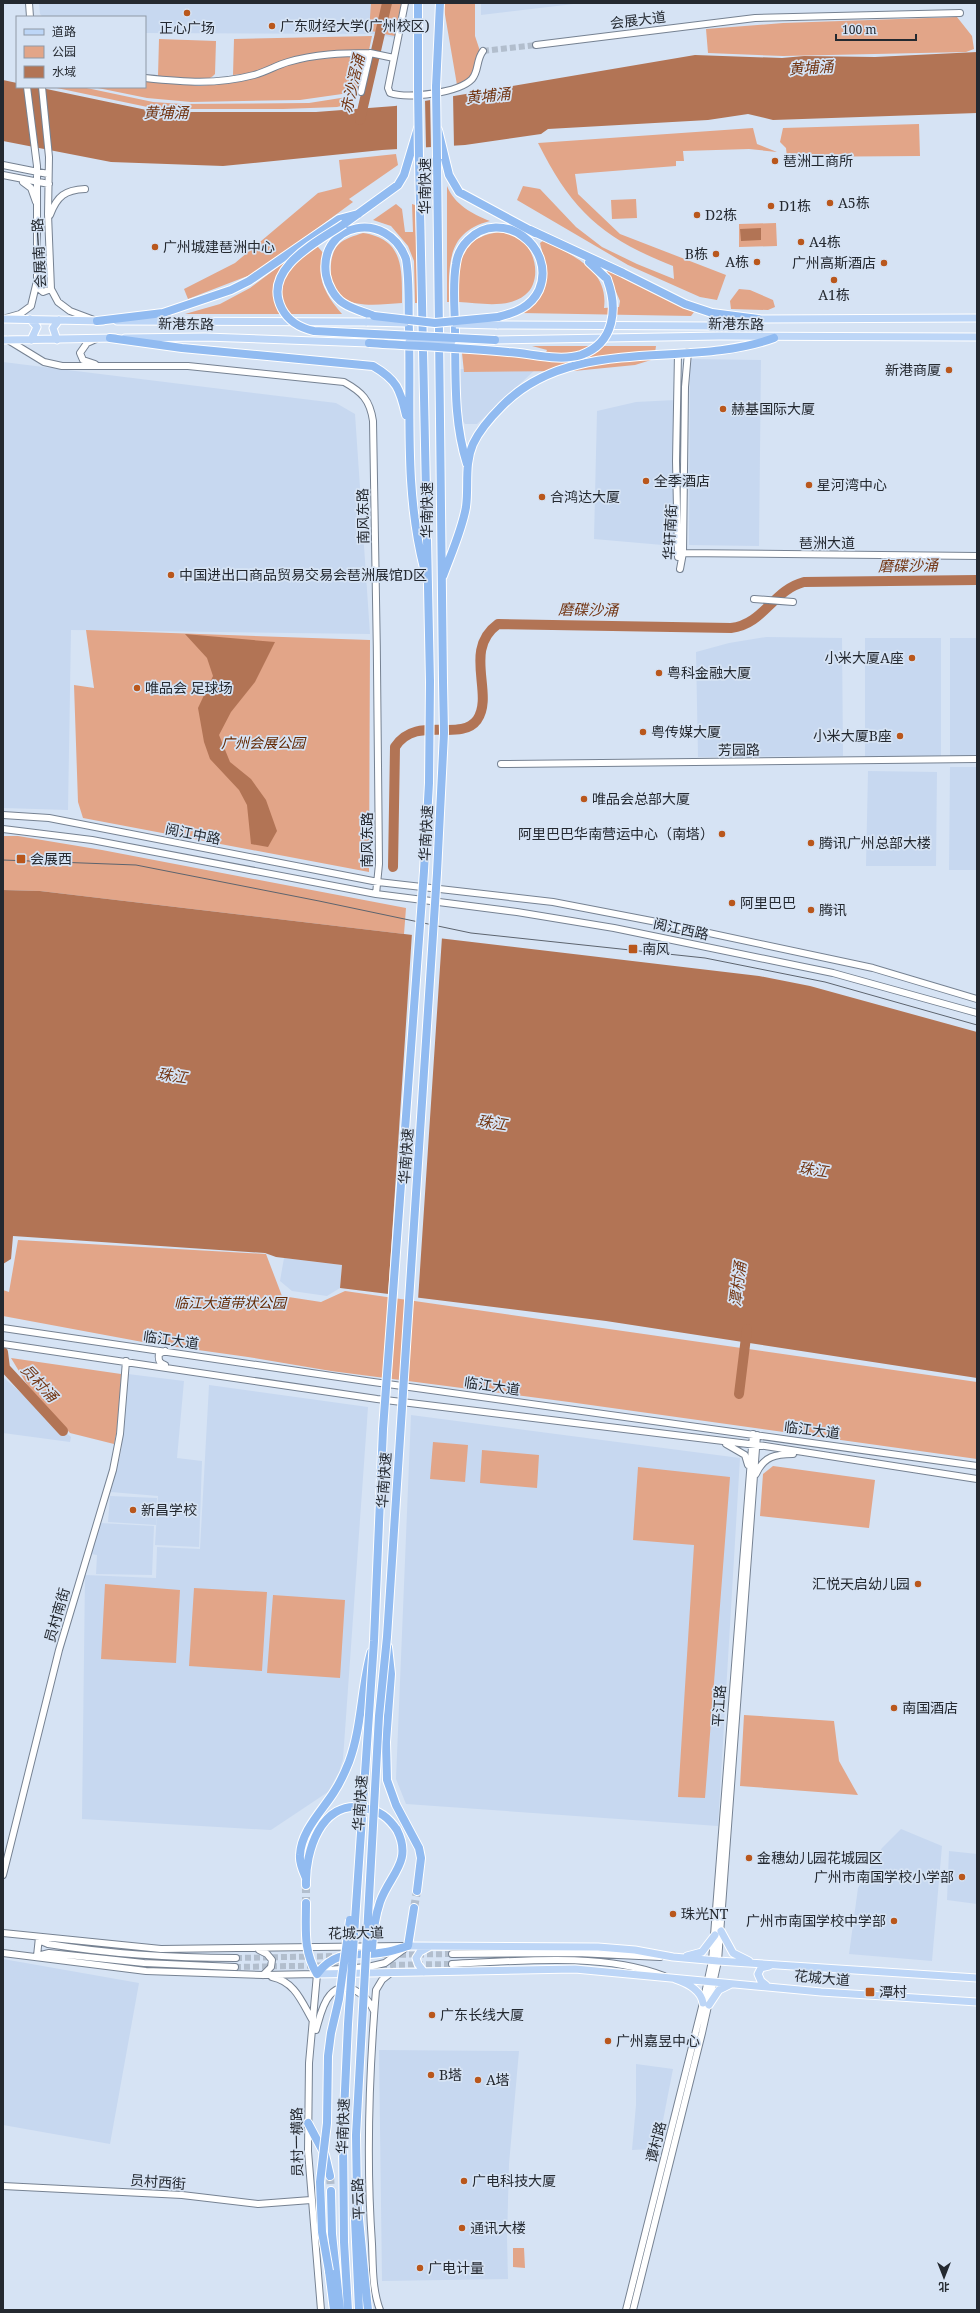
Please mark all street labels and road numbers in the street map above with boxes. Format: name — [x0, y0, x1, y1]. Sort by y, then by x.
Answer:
street label: 会展大道 — [609, 7, 667, 32]
street label: 华南快速 — [415, 158, 434, 214]
street label: 会展南一路 — [27, 218, 50, 288]
street label: 新港东路 — [158, 314, 214, 333]
street label: 新港东路 — [708, 314, 764, 333]
street label: 华南快速 — [417, 482, 436, 538]
street label: 南风东路 — [353, 488, 372, 544]
street label: 华轩南街 — [659, 504, 680, 560]
street label: 琶洲大道 — [799, 533, 855, 552]
street label: 芳园路 — [718, 740, 760, 759]
street label: 华南快速 — [415, 805, 436, 861]
street label: 南风东路 — [357, 812, 376, 868]
street label: 阅江中路 — [164, 819, 222, 848]
street label: 阅江西路 — [652, 913, 710, 944]
street label: 华南快速 — [394, 1127, 417, 1185]
street label: 临江大道 — [142, 1326, 200, 1353]
street label: 临江大道 — [463, 1372, 521, 1399]
street label: 临江大道 — [783, 1417, 841, 1442]
street label: 华南快速 — [372, 1451, 395, 1509]
street label: 员村南街 — [40, 1585, 73, 1644]
street label: 平江路 — [708, 1684, 729, 1728]
street label: 华南快速 — [348, 1774, 371, 1832]
street label: 花城大道 — [328, 1923, 384, 1942]
street label: 花城大道 — [793, 1966, 851, 1989]
street label: 华南快速 — [332, 2098, 353, 2154]
street label: 员村一横路 — [286, 2107, 307, 2177]
street label: 谭村路 — [641, 2119, 670, 2165]
street label: 员村西街 — [129, 2170, 187, 2193]
street label: 平云路 — [347, 2178, 368, 2220]

